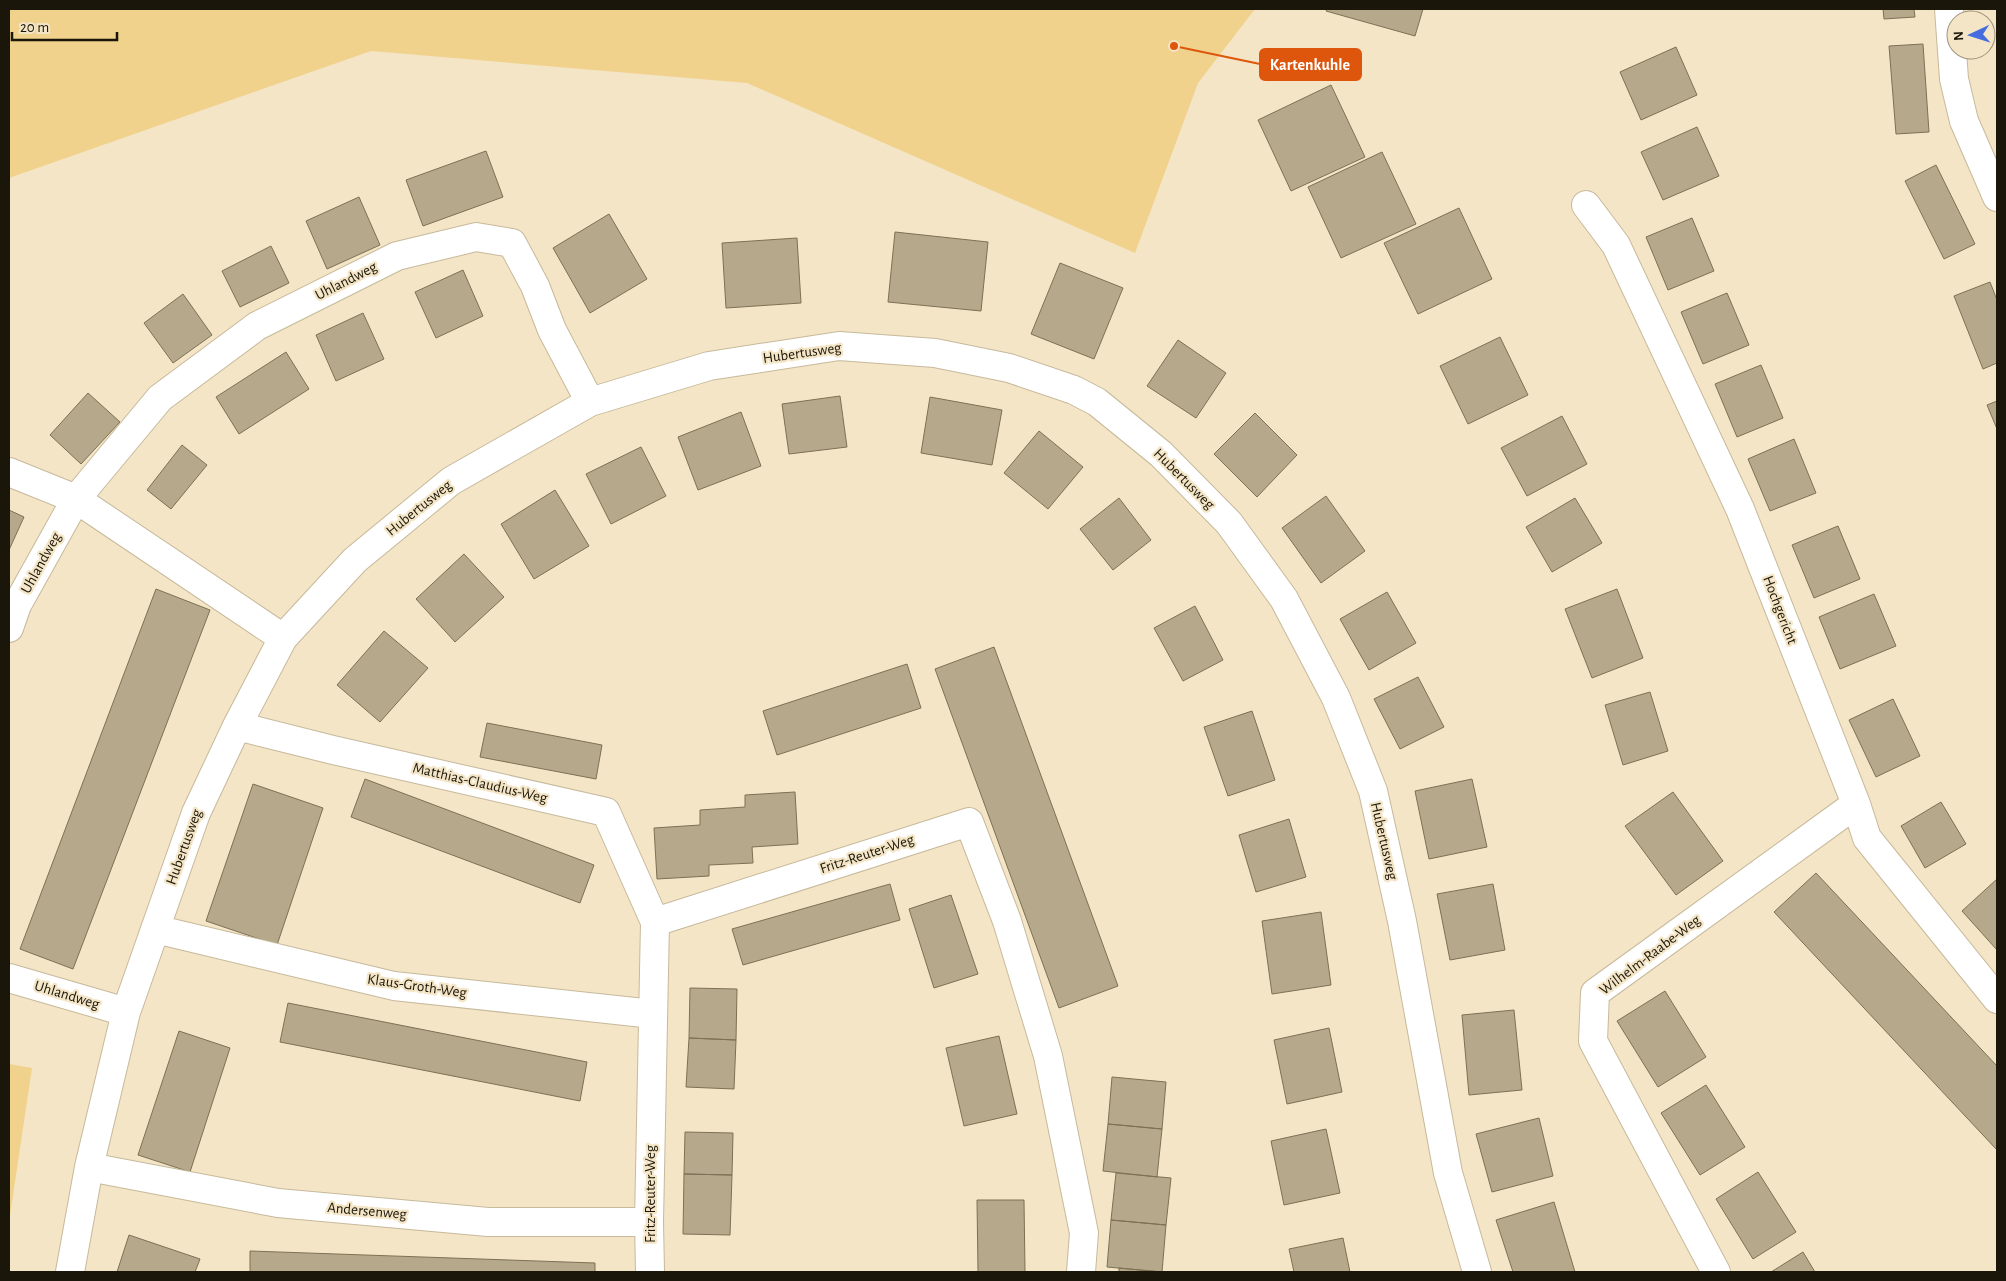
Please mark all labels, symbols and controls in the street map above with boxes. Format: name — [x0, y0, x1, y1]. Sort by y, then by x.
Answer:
scale bar — [12, 10, 118, 42]
north arrow — [1946, 10, 1996, 60]
text: 20 m — [20, 20, 49, 35]
text: N — [1952, 30, 1966, 41]
callout: Kartenkuhle — [1260, 49, 1361, 80]
text: Kartenkuhle — [1270, 57, 1351, 73]
street label: Uhlandweg — [313, 259, 380, 303]
street label: Hubertusweg — [762, 340, 843, 366]
street label: Hubertusweg — [1151, 446, 1218, 513]
street label: Hubertusweg — [384, 477, 455, 539]
street label: Uhlandweg — [18, 529, 64, 596]
street label: Hochgericht — [1760, 574, 1800, 646]
street label: Matthias-Claudius-Weg — [411, 760, 549, 806]
street label: Hubertusweg — [1368, 801, 1400, 882]
street label: Hubertusweg — [163, 807, 205, 887]
street label: Fritz-Reuter-Weg — [818, 832, 917, 876]
street label: Wilhelm-Raabe-Weg — [1597, 912, 1704, 998]
street label: Klaus-Groth-Weg — [366, 972, 468, 1001]
street label: Uhlandweg — [33, 978, 102, 1012]
street label: Fritz-Reuter-Weg — [643, 1144, 658, 1243]
street label: Andersenweg — [327, 1200, 408, 1222]

